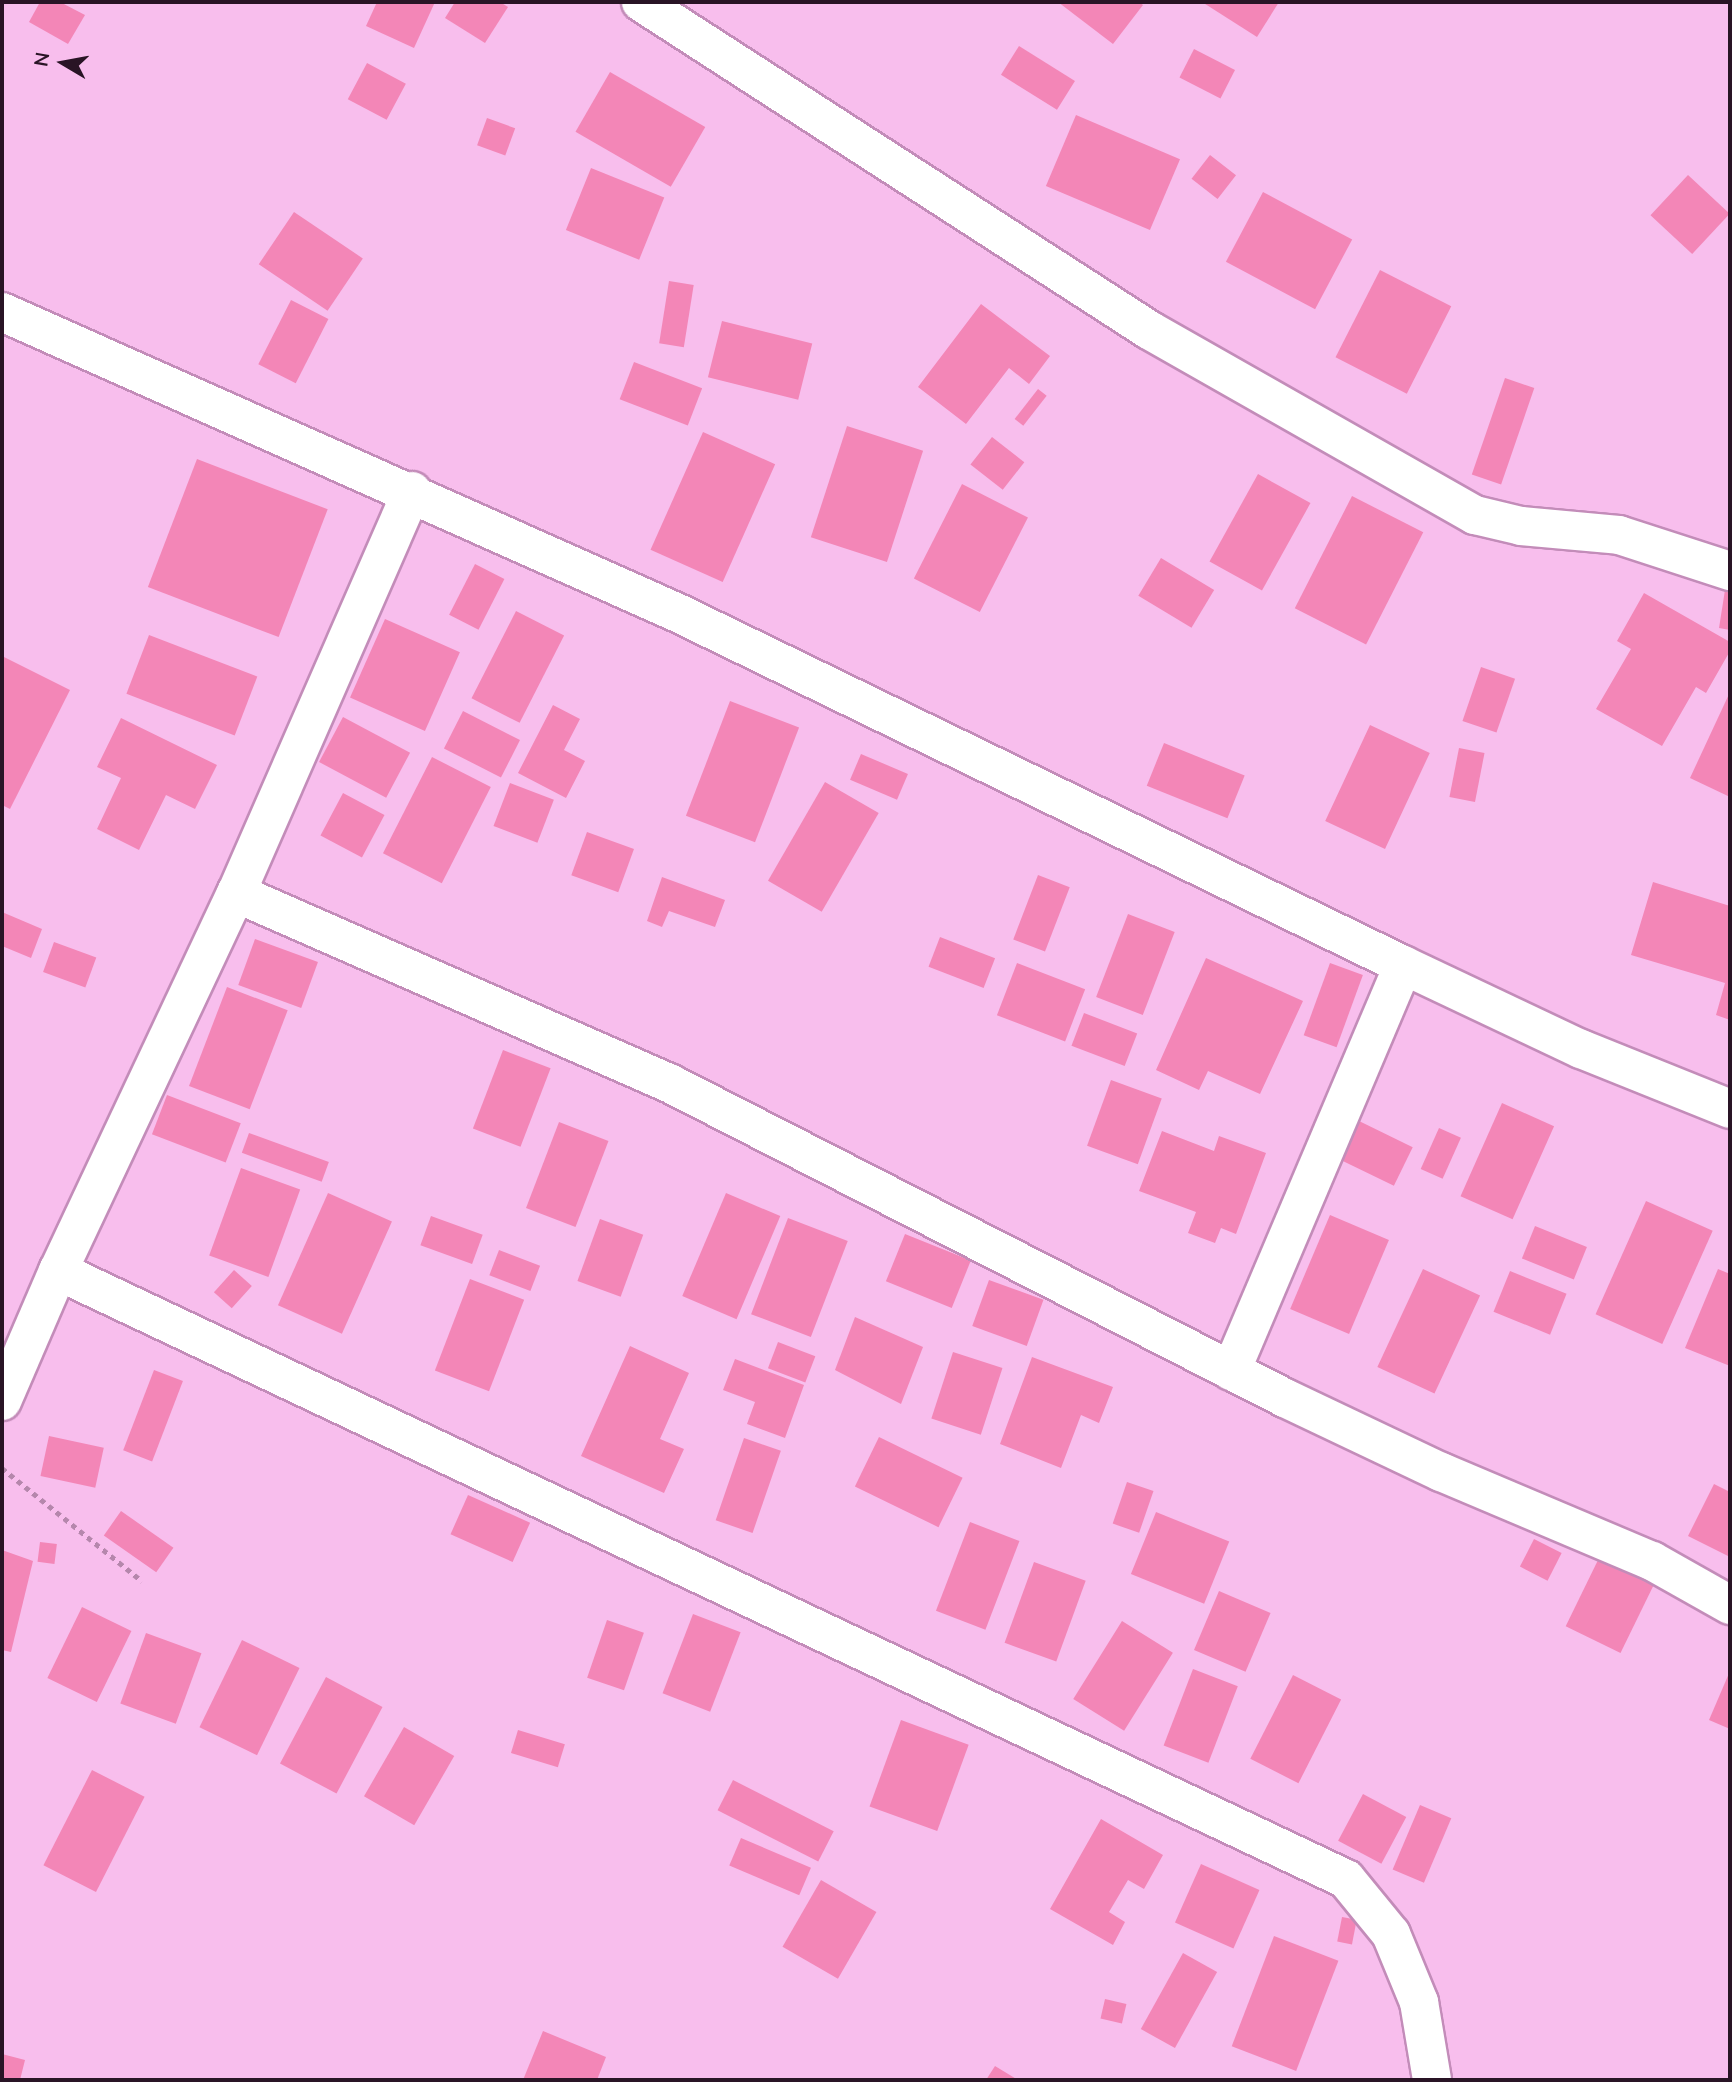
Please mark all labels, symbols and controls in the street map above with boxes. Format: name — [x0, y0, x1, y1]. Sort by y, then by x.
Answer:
north arrow — [28, 28, 98, 98]
text: N — [28, 50, 56, 69]

